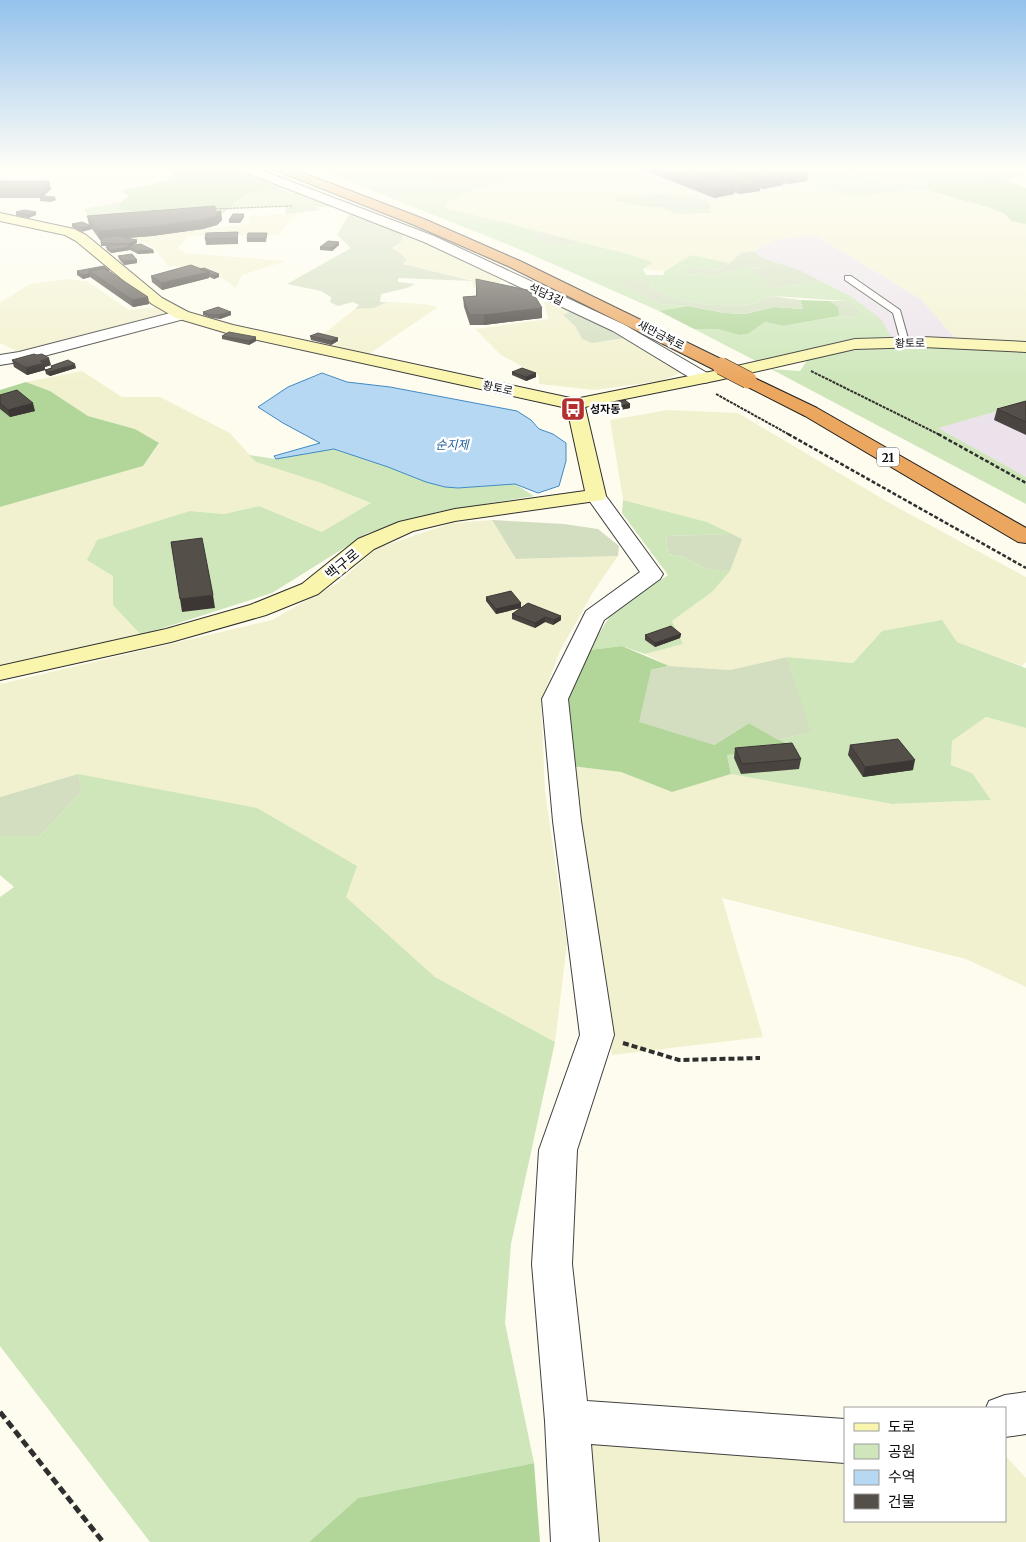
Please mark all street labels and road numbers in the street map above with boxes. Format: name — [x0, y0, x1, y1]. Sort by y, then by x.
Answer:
street label: 석담3길 — [526, 280, 566, 308]
street label: 새만금북로 — [635, 317, 687, 353]
street label: 황토로 — [895, 336, 925, 350]
street label: 황토로 — [482, 378, 514, 398]
road number: 21 — [877, 448, 899, 467]
street label: 백구로 — [321, 545, 363, 583]

